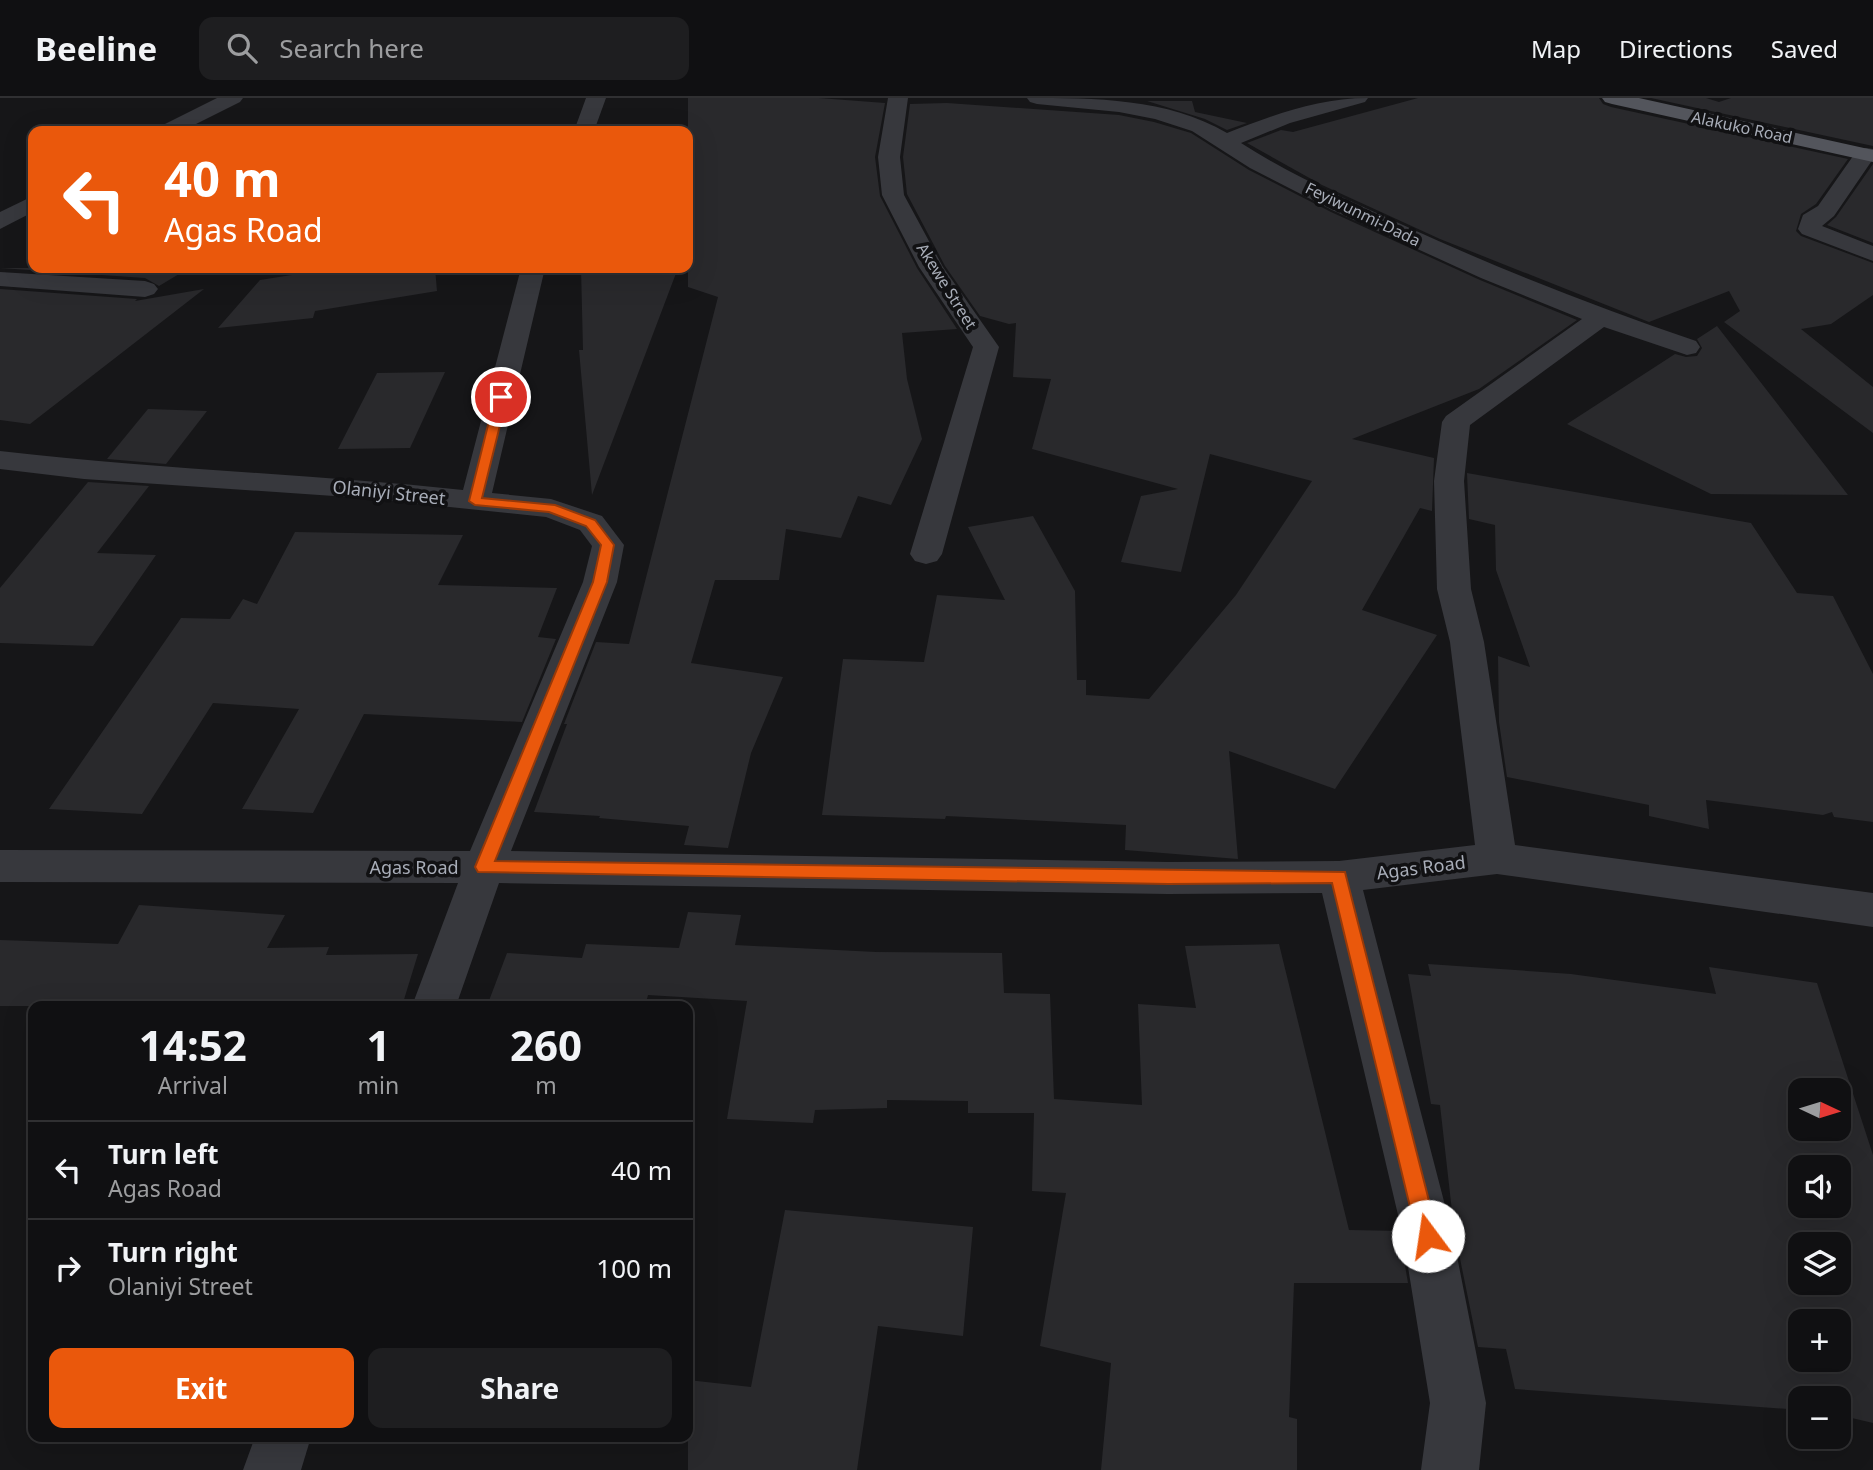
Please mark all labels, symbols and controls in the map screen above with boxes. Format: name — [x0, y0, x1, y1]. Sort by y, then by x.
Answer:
search box — [199, 17, 689, 80]
text: Beeline — [35, 26, 157, 71]
icon: search — [223, 29, 261, 67]
text: Search here — [279, 30, 424, 66]
text: Map — [1531, 32, 1581, 65]
text: Directions — [1619, 32, 1733, 65]
text: Saved — [1771, 32, 1838, 65]
street label: Alakuko Road — [1690, 106, 1794, 148]
text: 40 m — [164, 145, 281, 211]
icon: left — [49, 154, 140, 245]
street label: Feyiwunmi-Dada — [1302, 177, 1424, 251]
text: Agas Road — [164, 208, 323, 251]
street label: Akewe Street — [912, 239, 982, 334]
pin — [471, 367, 531, 427]
icon: arrive — [482, 378, 520, 416]
street label: Olaniyi Street — [331, 474, 447, 510]
street label: Agas Road — [1375, 850, 1467, 884]
street label: Agas Road — [369, 855, 459, 879]
text: 14:52 — [139, 1016, 247, 1073]
text: 1 — [366, 1016, 390, 1073]
text: 260 — [510, 1016, 582, 1073]
text: Arrival — [158, 1069, 228, 1101]
text: min — [358, 1069, 399, 1101]
text: m — [535, 1069, 557, 1101]
north arrow — [1788, 1078, 1852, 1141]
map controls — [1788, 1078, 1851, 1449]
text: Turn left — [108, 1136, 219, 1172]
icon: left — [49, 1151, 87, 1189]
text: 40 m — [611, 1152, 672, 1188]
button: sound — [1788, 1155, 1851, 1218]
text: Agas Road — [108, 1172, 222, 1204]
position arrow — [1391, 1199, 1465, 1273]
button: layers — [1788, 1232, 1851, 1295]
text: Turn right — [108, 1234, 238, 1270]
icon: right — [49, 1249, 87, 1287]
text: 100 m — [596, 1250, 672, 1286]
text: Olaniyi Street — [108, 1270, 253, 1302]
button: + — [1788, 1309, 1851, 1372]
button: Exit — [49, 1348, 354, 1428]
button: Share — [368, 1348, 672, 1428]
button: − — [1788, 1386, 1851, 1449]

